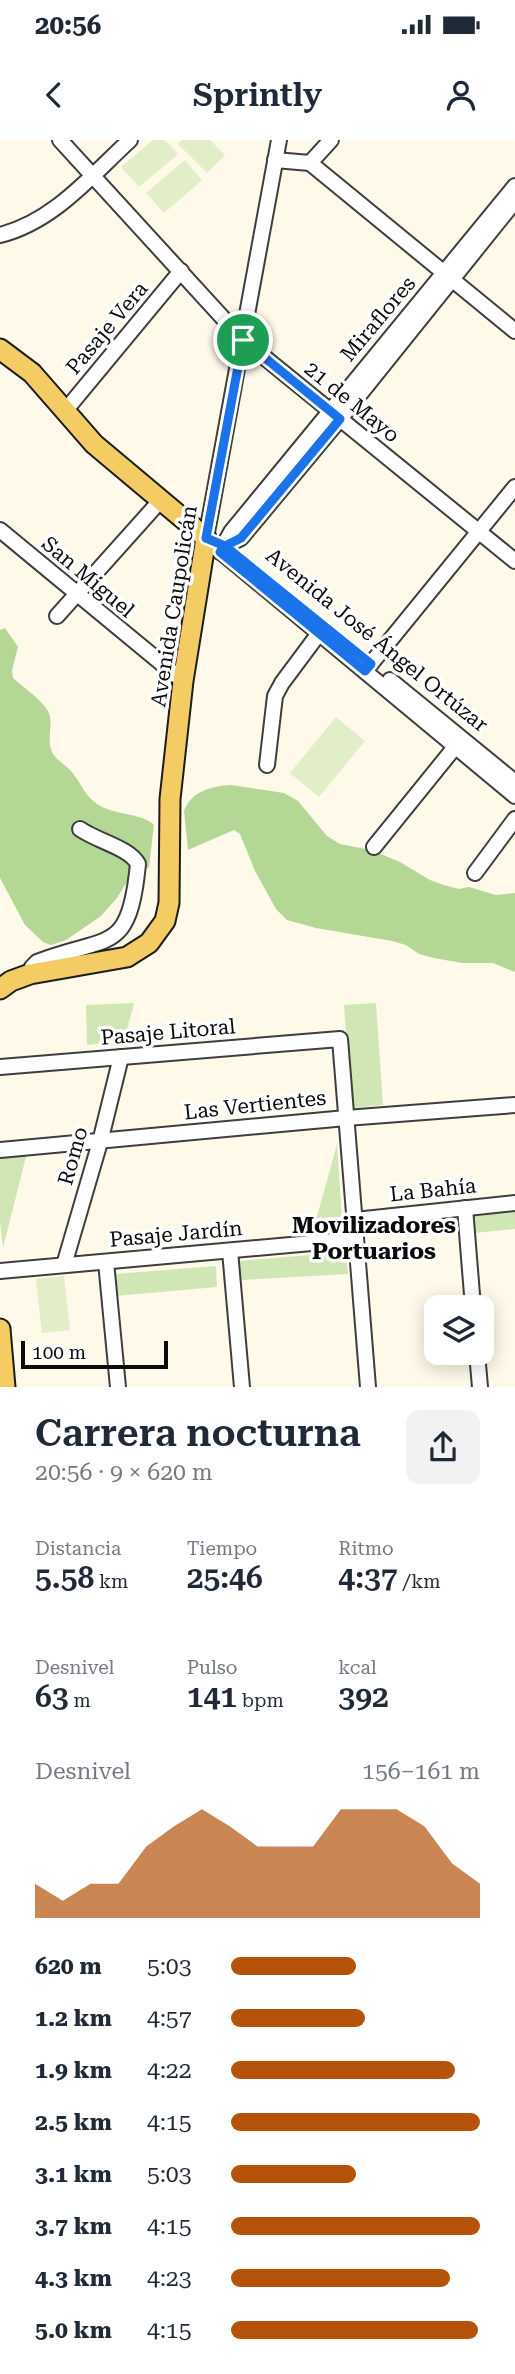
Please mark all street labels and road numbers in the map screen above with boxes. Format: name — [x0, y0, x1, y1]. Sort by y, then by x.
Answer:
street label: Miraflores — [336, 272, 420, 366]
street label: Pasaje Vera — [61, 276, 153, 379]
street label: 21 de Mayo — [300, 357, 404, 447]
street label: Avenida Caupolicán — [146, 503, 202, 708]
street label: San Miguel — [37, 531, 139, 623]
street label: Avenida José Ángel Ortúzar — [261, 542, 494, 737]
street label: Pasaje Litoral — [100, 1014, 237, 1050]
street label: Las Vertientes — [183, 1086, 327, 1124]
street label: Romo — [53, 1124, 93, 1188]
street label: La Bahía — [389, 1173, 478, 1206]
street label: Pasaje Jardín — [108, 1216, 244, 1252]

